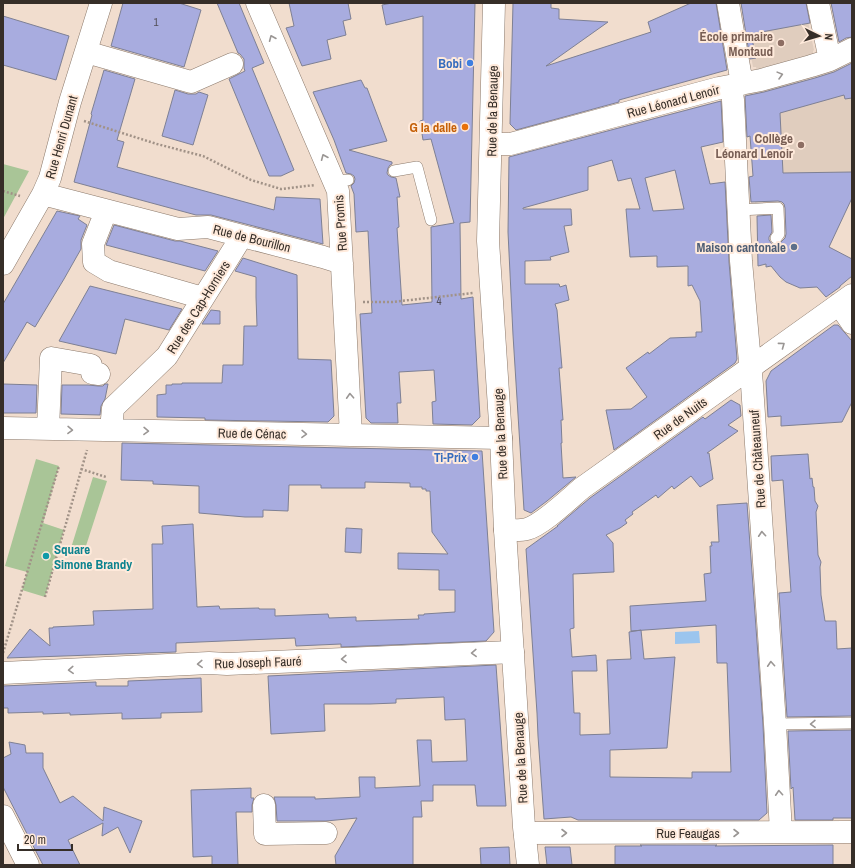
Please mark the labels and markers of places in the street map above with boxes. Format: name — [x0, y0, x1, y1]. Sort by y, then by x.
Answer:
place label: École primaire Montaud — [700, 28, 773, 60]
marker: École primaire Montaud — [776, 38, 786, 48]
place label: Bobi — [438, 55, 462, 72]
marker: Bobi — [465, 58, 475, 68]
place label: G la dalle — [410, 119, 457, 136]
marker: G la dalle — [460, 122, 470, 132]
place label: Collège Léonard Lenoir — [715, 130, 794, 162]
marker: Collège Léonard Lenoir — [796, 140, 806, 150]
place label: Maison cantonale — [697, 239, 786, 256]
marker: Maison cantonale — [789, 242, 799, 252]
place label: Ti-Prix — [434, 449, 467, 466]
marker: Ti-Prix — [470, 452, 480, 462]
place label: Square Simone Brandy — [54, 541, 132, 573]
marker: Square Simone Brandy — [41, 551, 51, 561]

